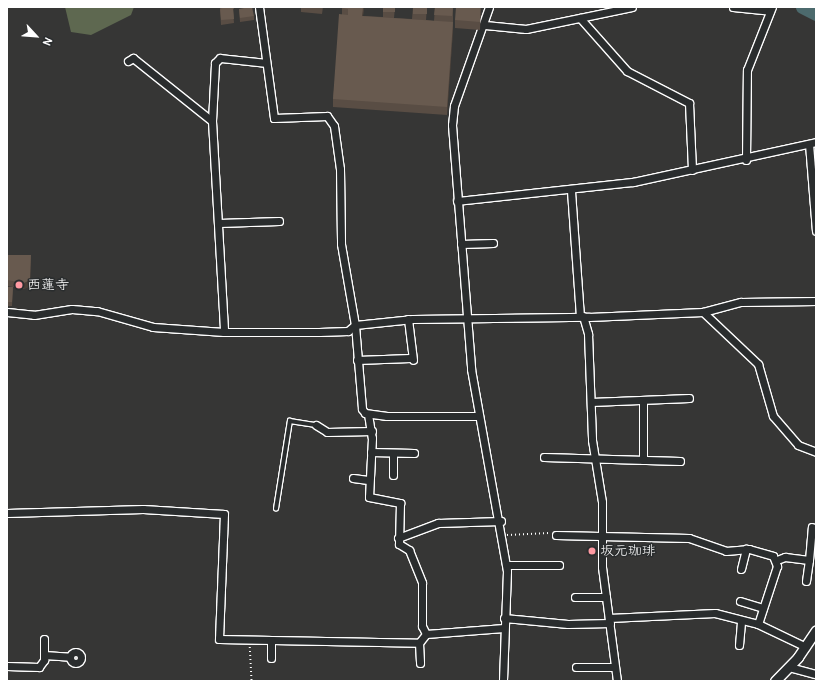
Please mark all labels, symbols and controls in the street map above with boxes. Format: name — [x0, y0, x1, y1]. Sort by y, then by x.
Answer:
north arrow — [16, 16, 56, 56]
text: N — [40, 35, 55, 48]
place label: 西蓮寺 — [27, 277, 69, 293]
marker: 西蓮寺 — [14, 280, 24, 290]
place label: 坂元珈琲 — [600, 543, 656, 559]
marker: 坂元珈琲 — [587, 546, 597, 556]

